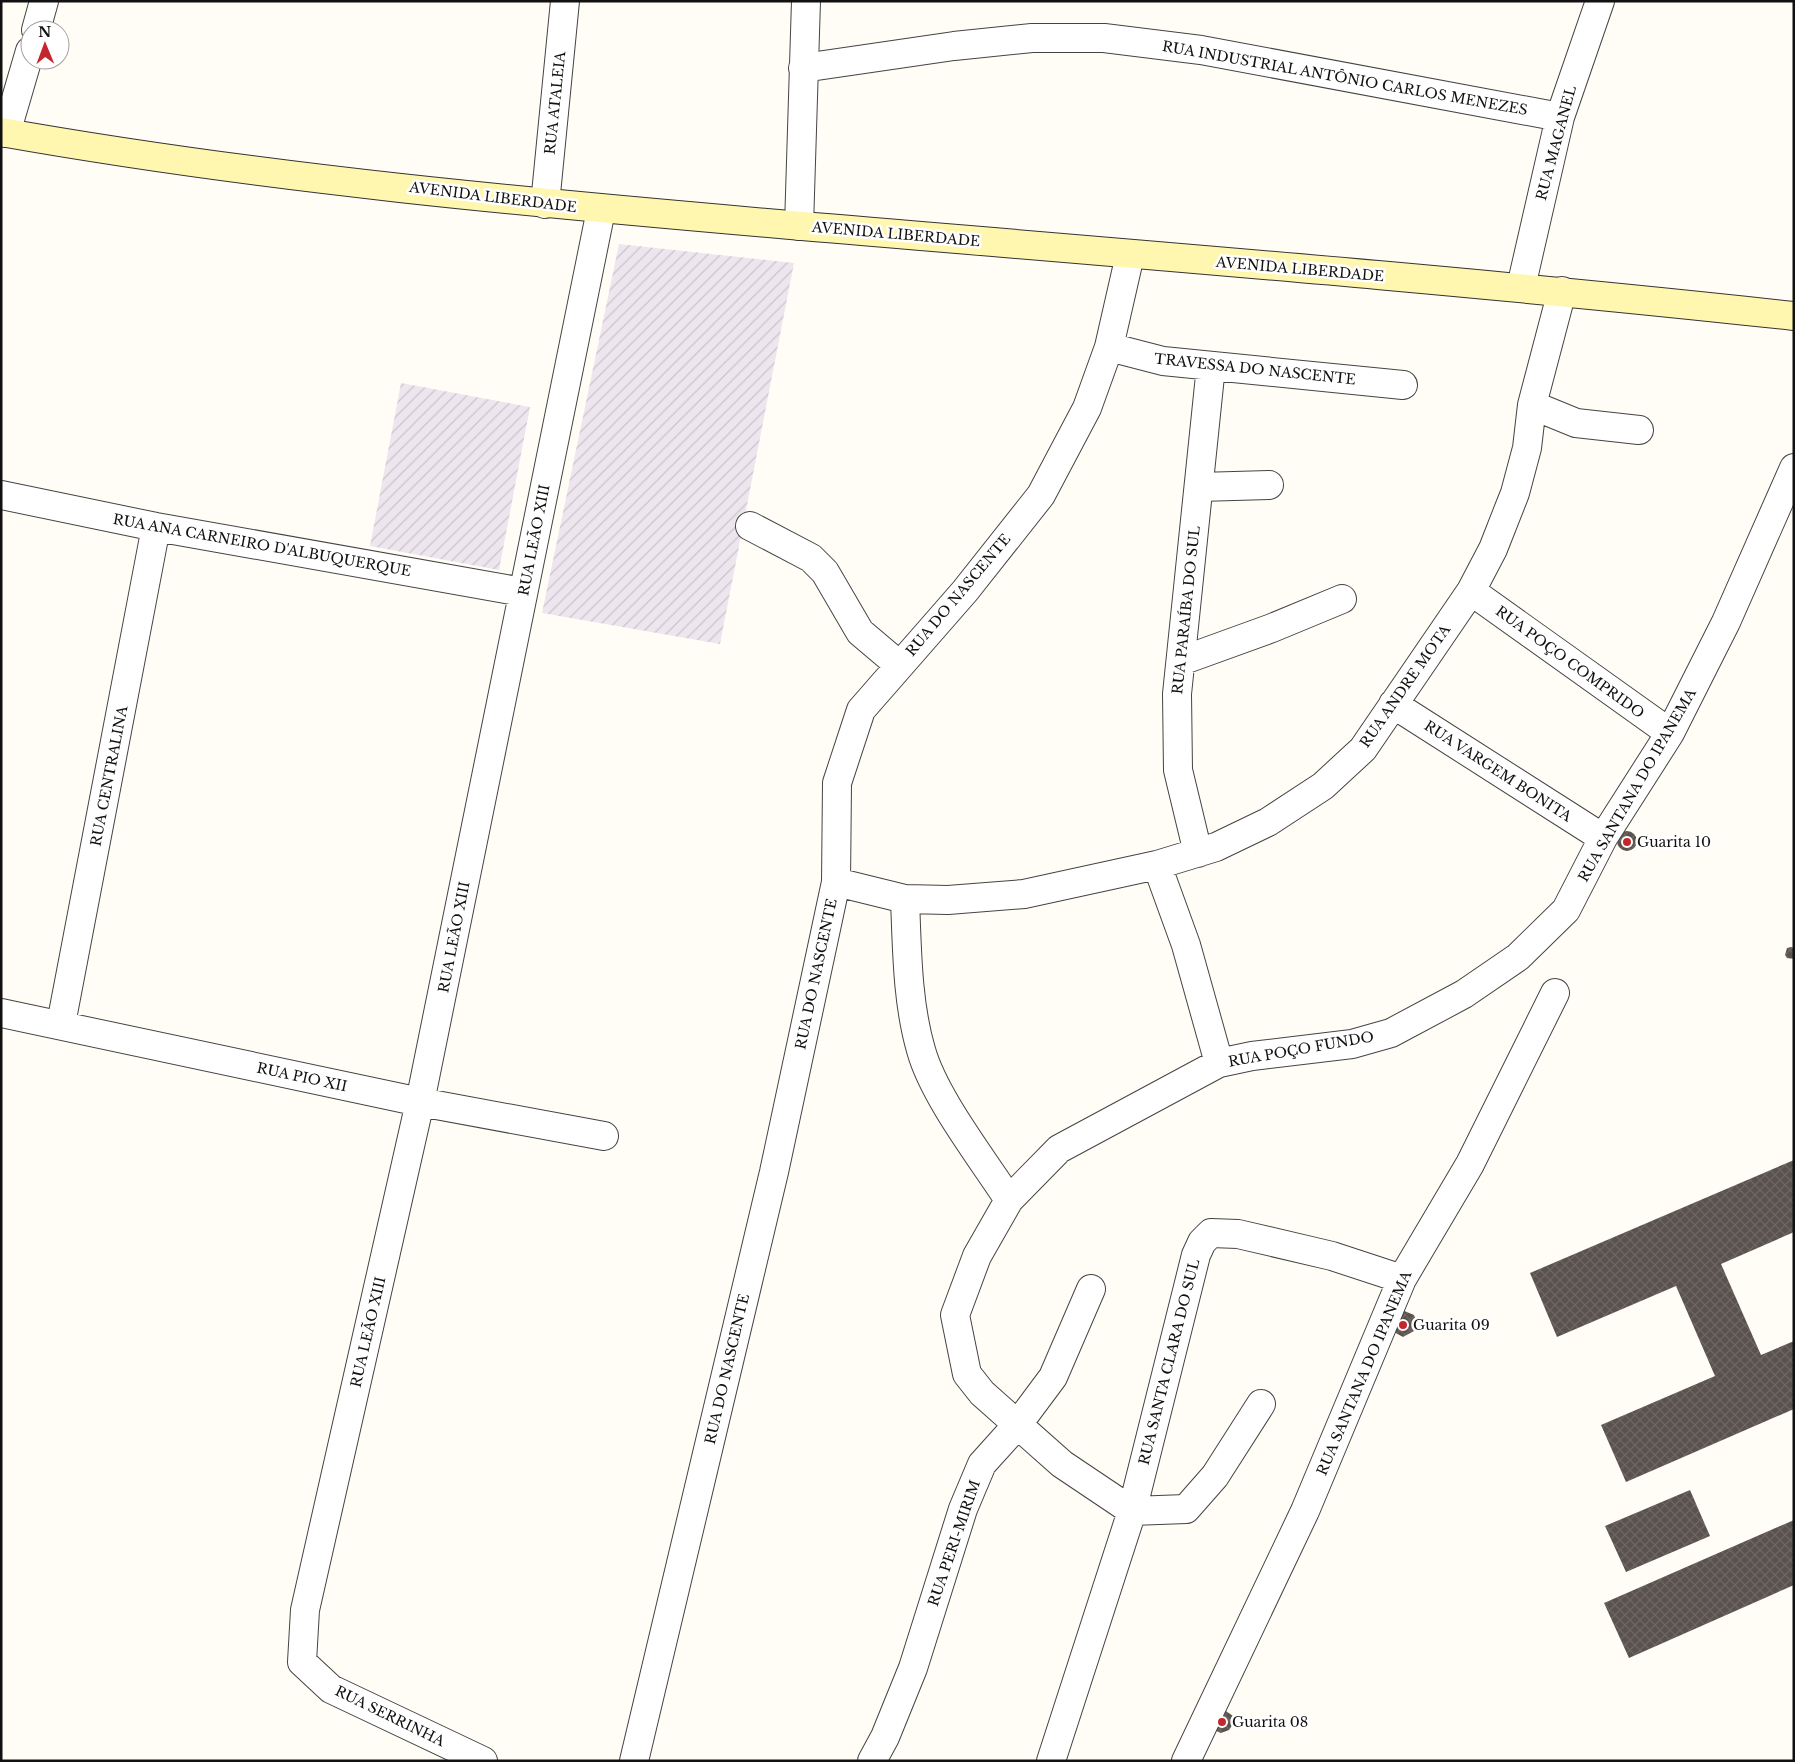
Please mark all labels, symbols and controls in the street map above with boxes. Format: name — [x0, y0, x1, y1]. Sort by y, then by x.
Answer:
north arrow — [20, 20, 70, 70]
text: N — [38, 23, 52, 41]
street label: RUA INDUSTRIAL ANTÔNIO CARLOS MENEZES — [1161, 36, 1529, 119]
street label: RUA ATALEIA — [541, 50, 569, 156]
street label: RUA MAGANEL — [1532, 84, 1580, 202]
street label: AVENIDA LIBERDADE — [407, 178, 578, 216]
street label: AVENIDA LIBERDADE — [810, 218, 981, 250]
street label: AVENIDA LIBERDADE — [1214, 253, 1385, 285]
street label: TRAVESSA DO NASCENTE — [1153, 349, 1357, 389]
street label: RUA LEÃO XIII — [514, 483, 554, 597]
street label: RUA ANA CARNEIRO D'ALBUQUERQUE — [112, 510, 412, 580]
street label: RUA PARAÍBA DO SUL — [1168, 525, 1204, 695]
street label: RUA DO NASCENTE — [902, 530, 1014, 660]
street label: RUA POÇO COMPRIDO — [1492, 602, 1648, 722]
street label: RUA ANDRE MOTA — [1356, 621, 1454, 751]
street label: RUA SANTANA DO IPANEMA — [1574, 685, 1700, 885]
street label: RUA CENTRALINA — [87, 704, 131, 848]
street label: RUA VARGEM BONITA — [1421, 717, 1575, 826]
place label: Guarita 10 — [1637, 833, 1711, 851]
marker: Guarita 10 — [1621, 836, 1633, 848]
street label: RUA LEÃO XIII — [434, 880, 474, 994]
street label: RUA DO NASCENTE — [791, 897, 841, 1051]
street label: RUA POÇO FUNDO — [1227, 1027, 1375, 1071]
street label: RUA PIO XII — [255, 1059, 349, 1095]
street label: RUA SANTA CLARA DO SUL — [1135, 1257, 1203, 1467]
street label: RUA SANTANA DO IPANEMA — [1313, 1268, 1415, 1478]
street label: RUA LEÃO XIII — [347, 1275, 390, 1389]
street label: RUA DO NASCENTE — [701, 1292, 753, 1446]
place label: Guarita 09 — [1413, 1316, 1490, 1334]
marker: Guarita 09 — [1397, 1319, 1409, 1331]
street label: RUA PERI-MIRIM — [924, 1477, 984, 1609]
street label: RUA SERRINHA — [332, 1682, 448, 1750]
place label: Guarita 08 — [1232, 1713, 1308, 1731]
marker: Guarita 08 — [1216, 1716, 1228, 1728]

